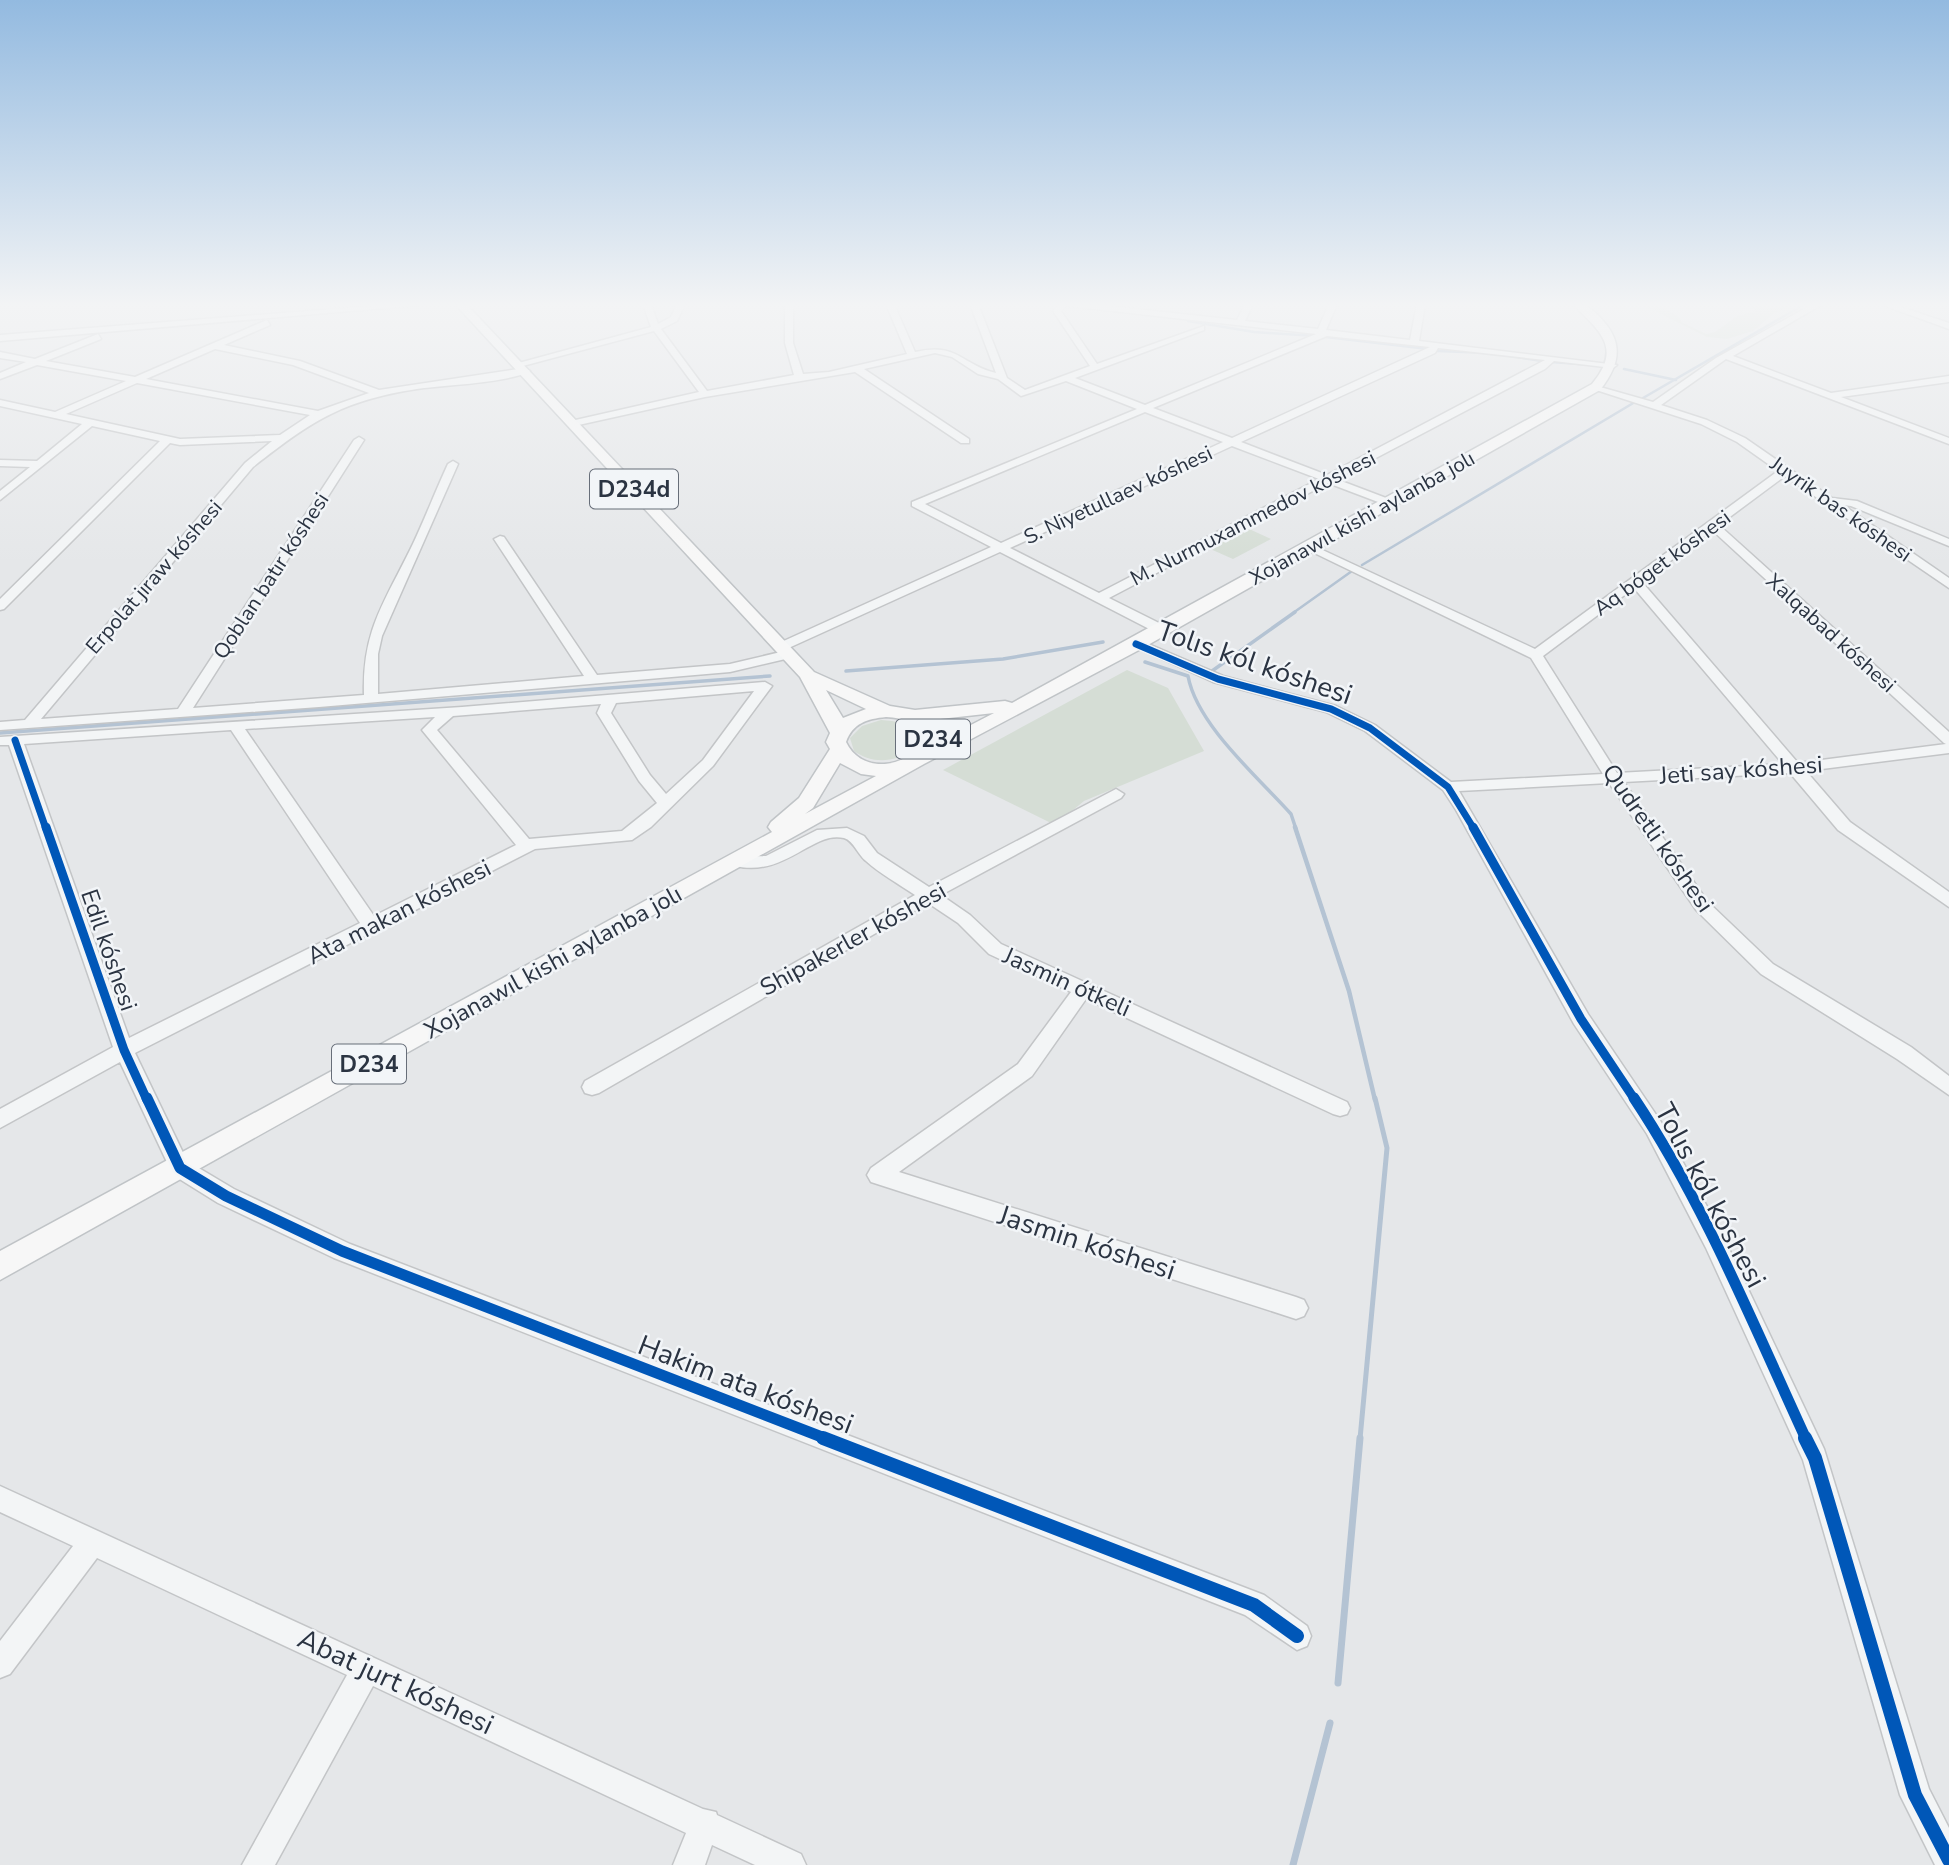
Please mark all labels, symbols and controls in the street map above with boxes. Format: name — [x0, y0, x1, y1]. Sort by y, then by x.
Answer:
street label: S. Niyetullaev kóshesi — [1019, 439, 1217, 551]
street label: M. Nurmuxammedov kóshesi — [1125, 444, 1381, 592]
street label: Xojanawıl kishi aylanba jolı — [1244, 444, 1480, 592]
street label: Juyrik bas kóshesi — [1764, 449, 1917, 568]
road number: D234d — [590, 470, 678, 509]
street label: Qoblan batır kóshesi — [207, 487, 335, 665]
street label: Erpolat jıraw kóshesi — [79, 494, 229, 660]
street label: Aq bóget kóshesi — [1588, 504, 1736, 622]
street label: Xalqabad kóshesi — [1760, 567, 1902, 699]
street label: Tolıs kól kóshesi — [1152, 612, 1357, 714]
road number: D234 — [896, 720, 970, 758]
street label: Jeti say kóshesi — [1657, 748, 1824, 792]
street label: Qudretli kóshesi — [1595, 757, 1721, 919]
street label: Ata makan kóshesi — [302, 852, 496, 972]
street label: Shipakerler kóshesi — [754, 875, 952, 1003]
street label: Xojanawıl kishi aylanba jolı — [418, 878, 688, 1046]
street label: Edil kóshesi — [73, 885, 145, 1015]
street label: Jasmin ótkeli — [997, 939, 1136, 1024]
road number: D234 — [332, 1044, 406, 1084]
street label: Tolıs kól kóshesi — [1645, 1097, 1775, 1294]
street label: Jasmin kóshesi — [992, 1196, 1180, 1290]
street label: Hakim ata kóshesi — [632, 1326, 859, 1444]
street label: Abat jurt kóshesi — [291, 1620, 500, 1744]

